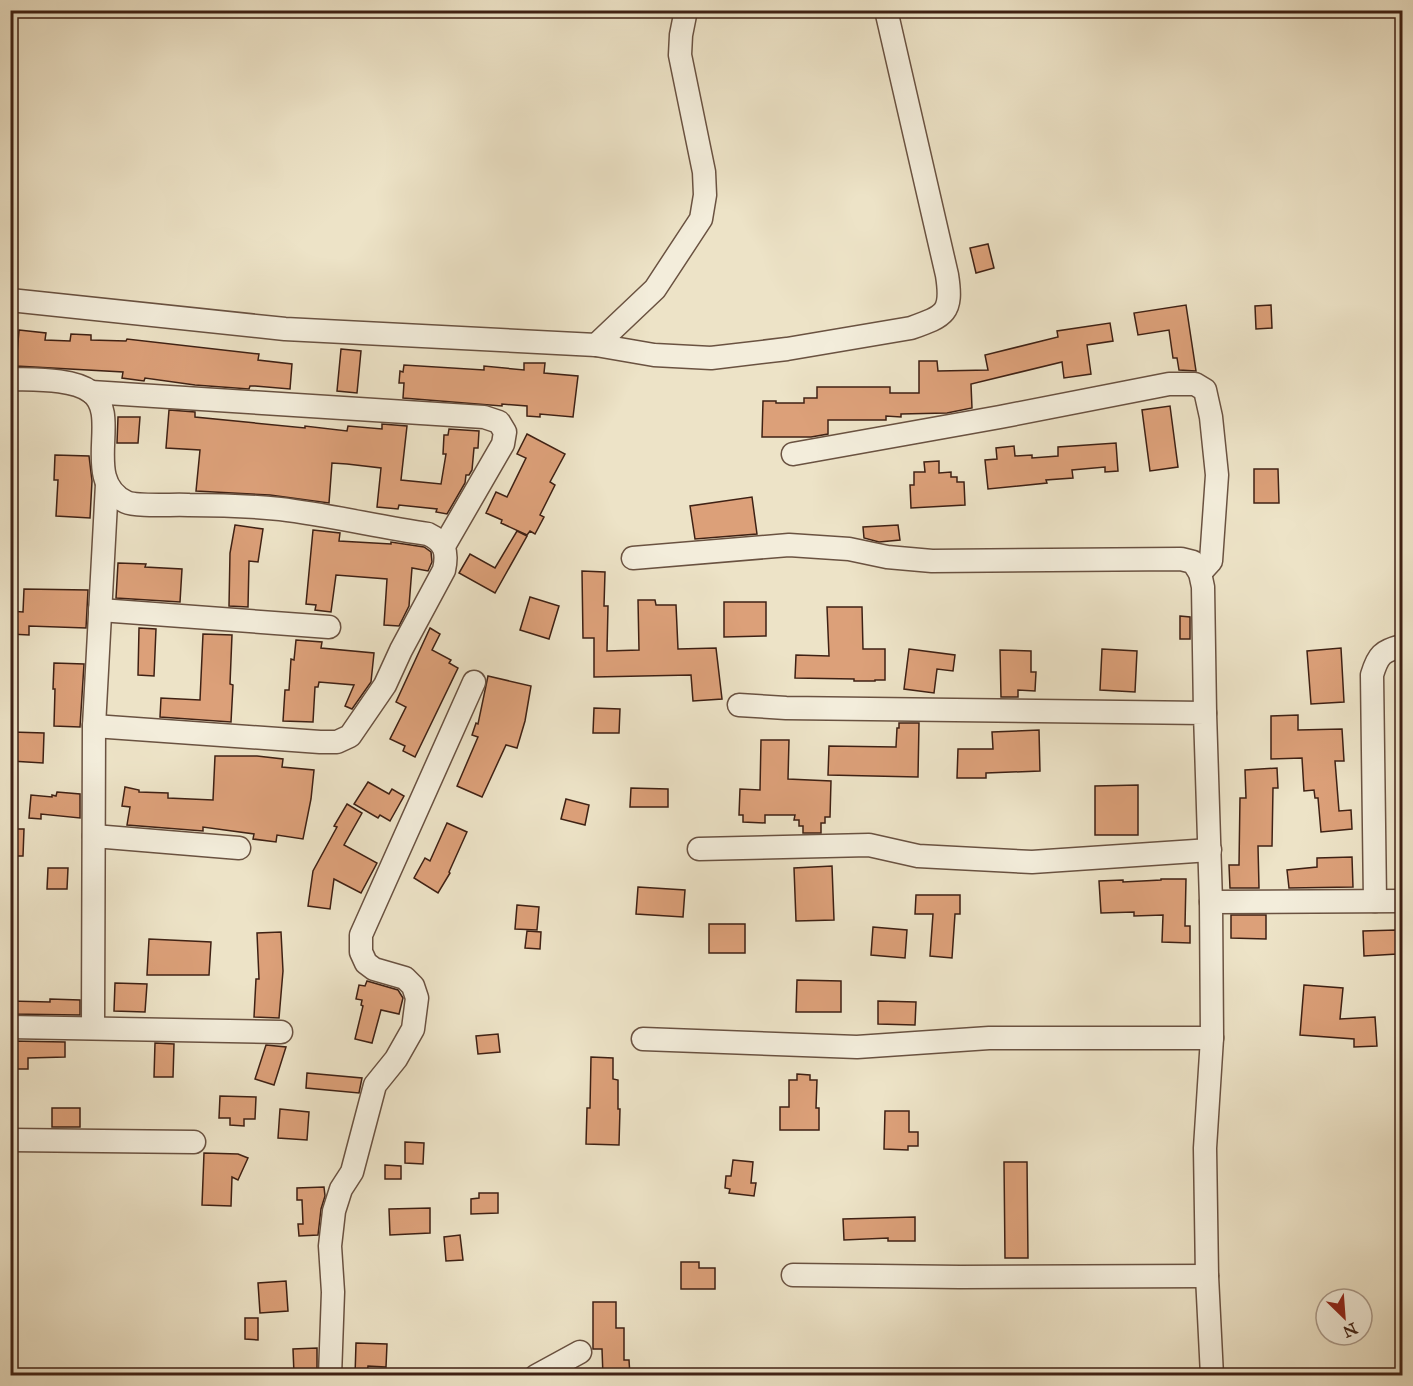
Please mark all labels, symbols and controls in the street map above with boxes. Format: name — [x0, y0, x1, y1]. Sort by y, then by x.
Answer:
north arrow — [1314, 1287, 1374, 1347]
text: N — [1340, 1319, 1360, 1342]

